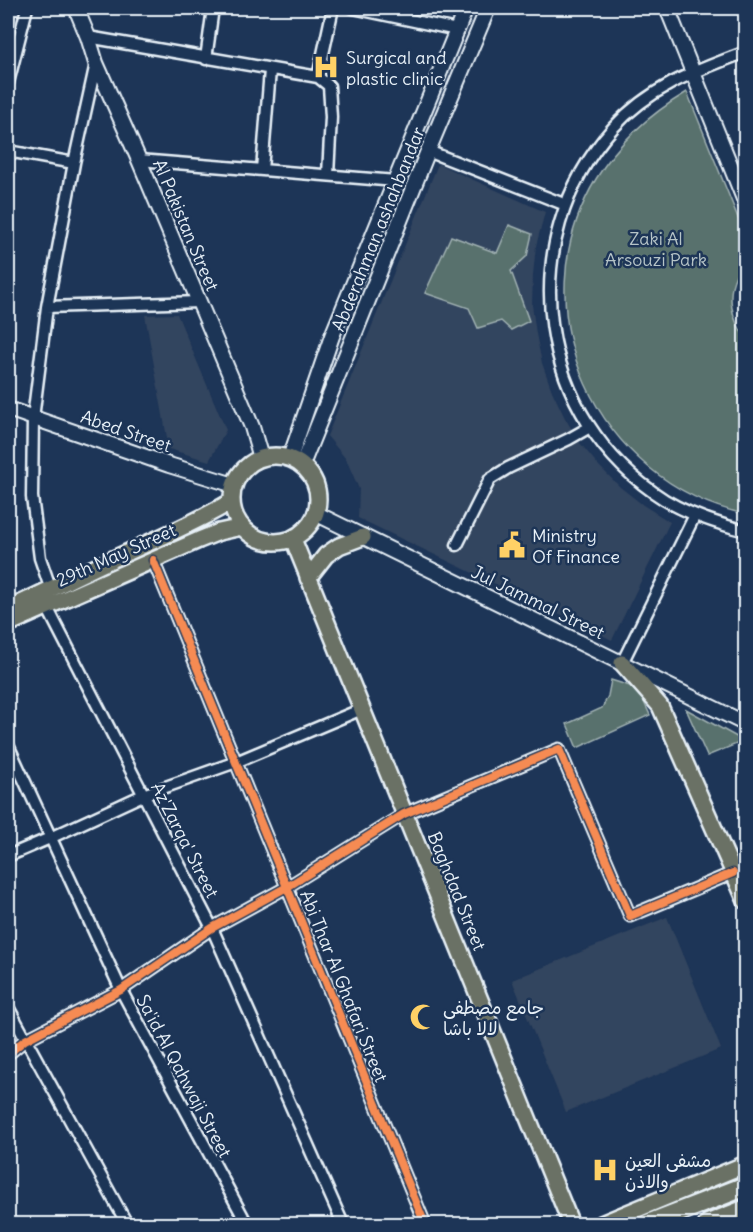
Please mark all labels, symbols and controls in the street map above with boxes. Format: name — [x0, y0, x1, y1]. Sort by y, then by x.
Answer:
place label: Surgical and plastic clinic — [346, 46, 447, 90]
hospital icon: Surgical and plastic clinic — [311, 52, 341, 82]
street label: Abderahman ashahbandar — [326, 123, 430, 335]
street label: Al Pakistan Street — [148, 156, 224, 294]
park label: Zaki Al Arsouzi Park — [605, 227, 707, 271]
street label: Abed Street — [78, 405, 174, 457]
street label: 29th May Street — [53, 518, 179, 592]
place label: Ministry Of Finance — [532, 524, 620, 568]
public building icon: Ministry Of Finance — [497, 530, 527, 560]
street label: Jul Jammal Street — [468, 560, 608, 644]
street label: Az'Zarqa' Street — [146, 778, 224, 902]
street label: Baghdad Street — [423, 828, 491, 954]
street label: Abi Thar Al Ghafari Street — [295, 887, 393, 1085]
street label: Sa'id Al Qahwaji Street — [131, 991, 237, 1161]
place label: جامع مصطفى لالا باشا — [443, 996, 544, 1040]
mosque icon: جامع مصطفى لالا باشا — [408, 1002, 438, 1032]
place label: مشفى العين والاذن — [625, 1149, 711, 1193]
hospital icon: مشفى العين والاذن — [590, 1155, 620, 1185]

